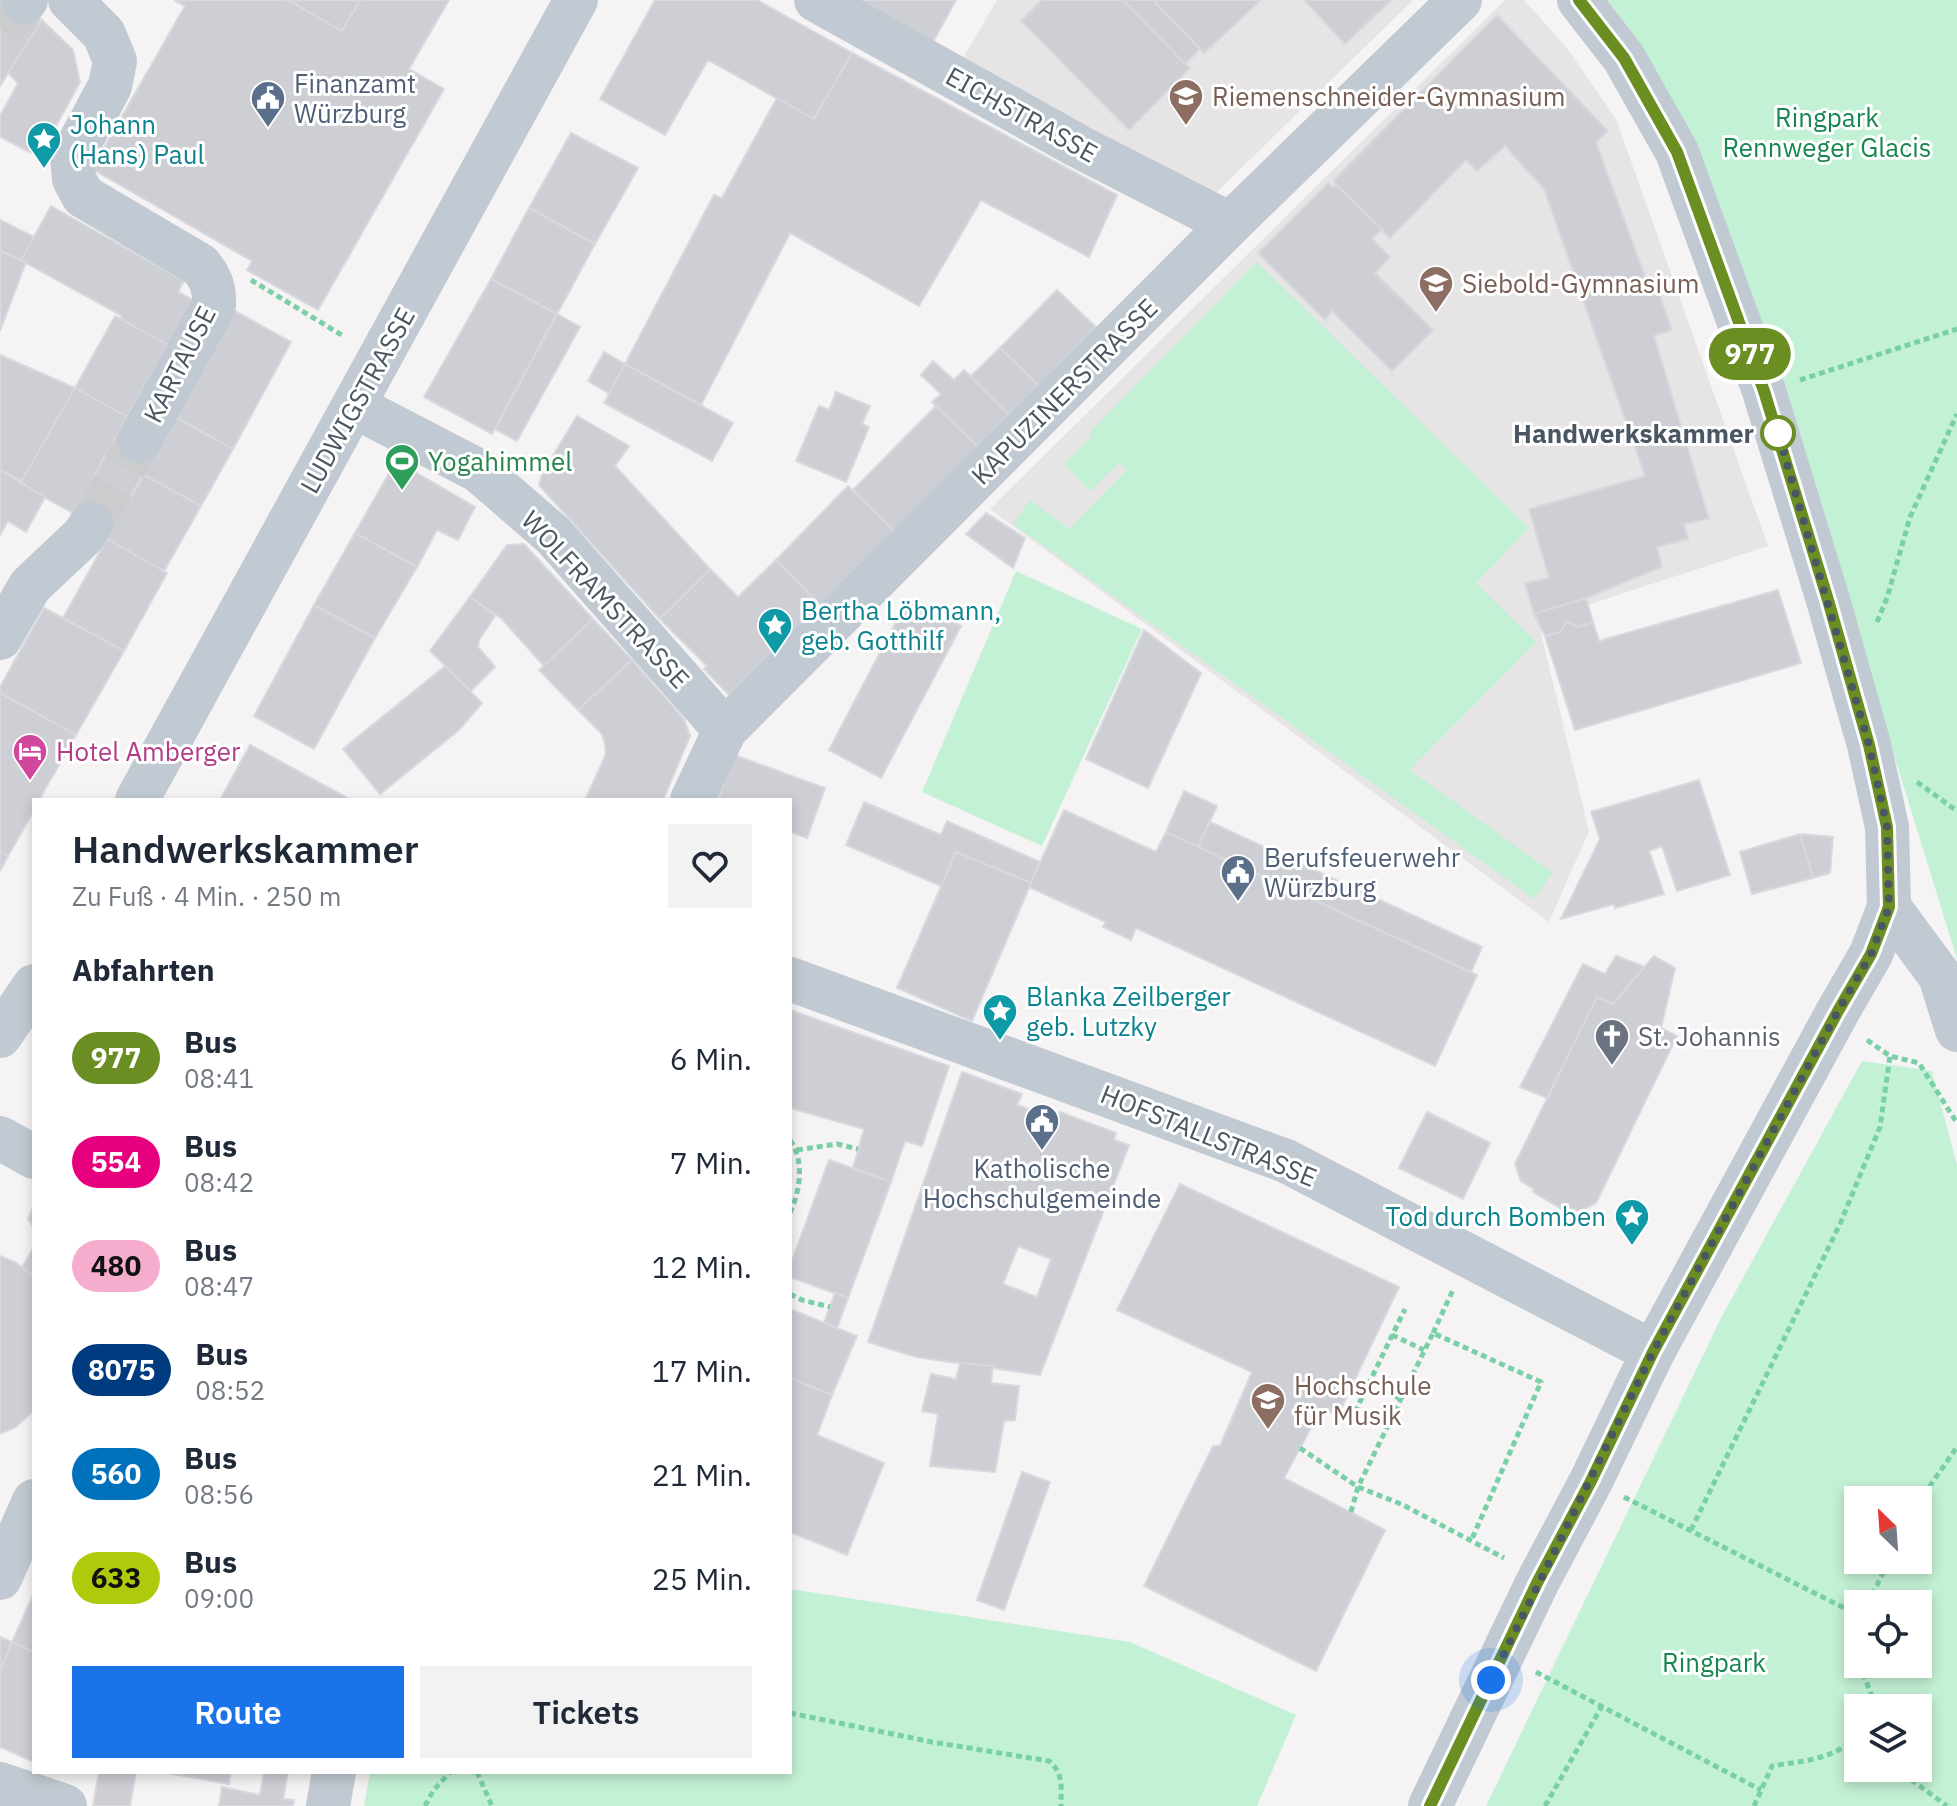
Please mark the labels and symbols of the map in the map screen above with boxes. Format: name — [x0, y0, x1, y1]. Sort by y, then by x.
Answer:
street label: EICHSTRASSE — [940, 58, 1104, 170]
place label: Finanzamt Würzburg — [294, 66, 416, 130]
school or university icon: Riemenschneider-Gymnasium — [1167, 77, 1205, 127]
public building icon: Finanzamt Würzburg — [249, 79, 287, 129]
place label: Riemenschneider-Gymnasium — [1212, 79, 1565, 113]
park label: Ringpark Rennweger Glacis — [1723, 100, 1931, 164]
place label: Johann (Hans) Paul — [70, 107, 204, 171]
place icon: Johann (Hans) Paul — [25, 120, 63, 170]
school or university icon: Siebold-Gymnasium — [1417, 264, 1455, 314]
place label: Siebold-Gymnasium — [1462, 266, 1699, 300]
street label: KAPUZINERSTRASSE — [963, 290, 1165, 492]
street label: KARTAUSE — [135, 300, 223, 428]
street label: LUDWIGSTRASSE — [292, 301, 422, 499]
line badge: 977 — [1704, 328, 1796, 380]
place label: Handwerkskammer — [1513, 416, 1754, 450]
marker: Handwerkskammer — [1761, 416, 1795, 450]
sports icon: Yogahimmel — [383, 442, 421, 492]
place label: Yogahimmel — [428, 444, 572, 478]
street label: WOLFRAMSTRASSE — [515, 503, 697, 695]
place label: Bertha Löbmann, geb. Gotthilf — [801, 593, 1001, 657]
place icon: Bertha Löbmann, geb. Gotthilf — [756, 606, 794, 656]
hotel icon: Hotel Amberger — [11, 732, 49, 782]
place label: Hotel Amberger — [56, 734, 241, 768]
place label: Berufsfeuerwehr Würzburg — [1264, 840, 1461, 904]
public building icon: Berufsfeuerwehr Würzburg — [1219, 853, 1257, 903]
place label: Blanka Zeilberger geb. Lutzky — [1026, 979, 1231, 1043]
place icon: Blanka Zeilberger geb. Lutzky — [981, 992, 1019, 1042]
church icon: St. Johannis — [1593, 1017, 1631, 1067]
place label: St. Johannis — [1638, 1019, 1781, 1053]
street label: HOFSTALLSTRASSE — [1096, 1076, 1322, 1194]
public building icon: Katholische Hochschulgemeinde — [1023, 1102, 1061, 1152]
place label: Katholische Hochschulgemeinde — [923, 1151, 1161, 1215]
place icon: Tod durch Bomben — [1613, 1197, 1651, 1247]
place label: Tod durch Bomben — [1385, 1199, 1606, 1233]
place label: Hochschule für Musik — [1294, 1368, 1431, 1432]
school or university icon: Hochschule für Musik — [1249, 1381, 1287, 1431]
north arrow — [1844, 1486, 1932, 1574]
park label: Ringpark — [1662, 1645, 1766, 1679]
your location — [1471, 1660, 1511, 1700]

